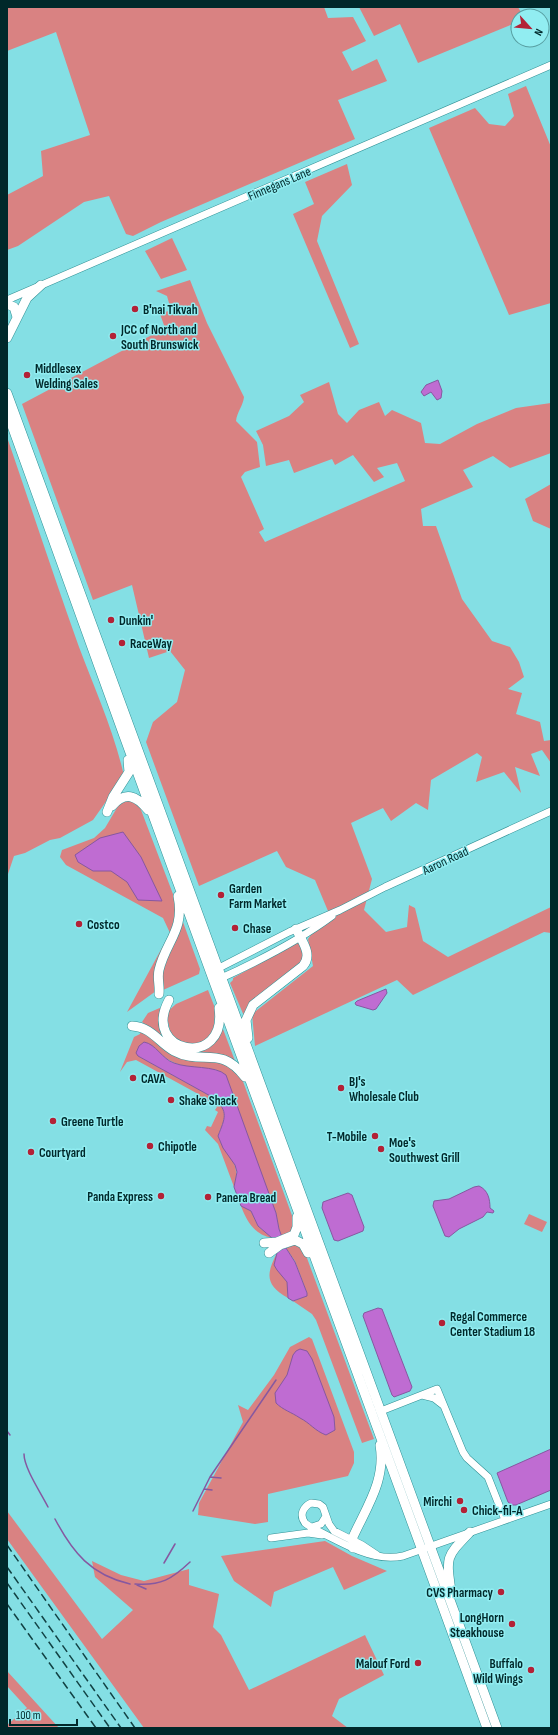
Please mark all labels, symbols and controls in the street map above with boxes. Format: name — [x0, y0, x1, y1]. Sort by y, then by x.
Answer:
north arrow — [510, 8, 550, 48]
text: N — [531, 27, 546, 38]
street label: Finnegans Lane — [246, 164, 313, 204]
place label: B'nai Tikvah — [143, 302, 198, 318]
marker: B'nai Tikvah — [130, 304, 140, 314]
place label: JCC of North and South Brunswick — [120, 322, 199, 353]
marker: JCC of North and South Brunswick — [108, 331, 118, 341]
place label: Middlesex Welding Sales — [35, 361, 98, 392]
marker: Middlesex Welding Sales — [22, 370, 32, 380]
place label: Dunkin' — [119, 613, 153, 629]
marker: Dunkin' — [106, 615, 116, 625]
place label: RaceWay — [130, 636, 172, 652]
marker: RaceWay — [117, 638, 127, 648]
street label: Aaron Road — [419, 843, 471, 879]
place label: Garden Farm Market — [229, 881, 287, 912]
marker: Garden Farm Market — [216, 890, 226, 900]
place label: Costco — [87, 917, 120, 933]
marker: Costco — [74, 919, 84, 929]
place label: Chase — [243, 921, 272, 937]
marker: Chase — [230, 923, 240, 933]
place label: CAVA — [141, 1071, 166, 1087]
marker: CAVA — [128, 1073, 138, 1083]
place label: BJ's Wholesale Club — [349, 1074, 419, 1105]
marker: BJ's Wholesale Club — [336, 1083, 346, 1093]
place label: Shake Shack — [179, 1093, 237, 1109]
marker: Shake Shack — [166, 1095, 176, 1105]
place label: Greene Turtle — [61, 1114, 124, 1130]
marker: Greene Turtle — [48, 1116, 58, 1126]
place label: T-Mobile — [327, 1129, 367, 1145]
marker: T-Mobile — [370, 1131, 380, 1141]
place label: Moe's Southwest Grill — [389, 1135, 460, 1166]
place label: Chipotle — [158, 1139, 197, 1155]
marker: Chipotle — [145, 1141, 155, 1151]
marker: Moe's Southwest Grill — [376, 1144, 386, 1154]
place label: Courtyard — [39, 1145, 86, 1161]
marker: Courtyard — [26, 1147, 36, 1157]
place label: Panda Express — [87, 1189, 153, 1205]
place label: Panera Bread — [216, 1190, 277, 1206]
marker: Panda Express — [156, 1191, 166, 1201]
marker: Panera Bread — [203, 1192, 213, 1202]
place label: Regal Commerce Center Stadium 18 — [450, 1309, 535, 1340]
marker: Regal Commerce Center Stadium 18 — [437, 1318, 447, 1328]
place label: Mirchi — [423, 1494, 452, 1510]
marker: Mirchi — [455, 1496, 465, 1506]
place label: Chick-fil-A — [472, 1503, 523, 1519]
marker: Chick-fil-A — [459, 1505, 469, 1515]
place label: CVS Pharmacy — [426, 1585, 494, 1601]
marker: CVS Pharmacy — [496, 1587, 506, 1597]
place label: LongHorn Steakhouse — [450, 1610, 504, 1641]
marker: LongHorn Steakhouse — [507, 1619, 517, 1629]
place label: Malouf Ford — [356, 1656, 410, 1672]
place label: Buffalo Wild Wings — [473, 1656, 523, 1687]
marker: Malouf Ford — [413, 1658, 423, 1668]
marker: Buffalo Wild Wings — [526, 1665, 536, 1675]
scale bar — [10, 1701, 77, 1727]
text: 100 m — [16, 1708, 41, 1723]

